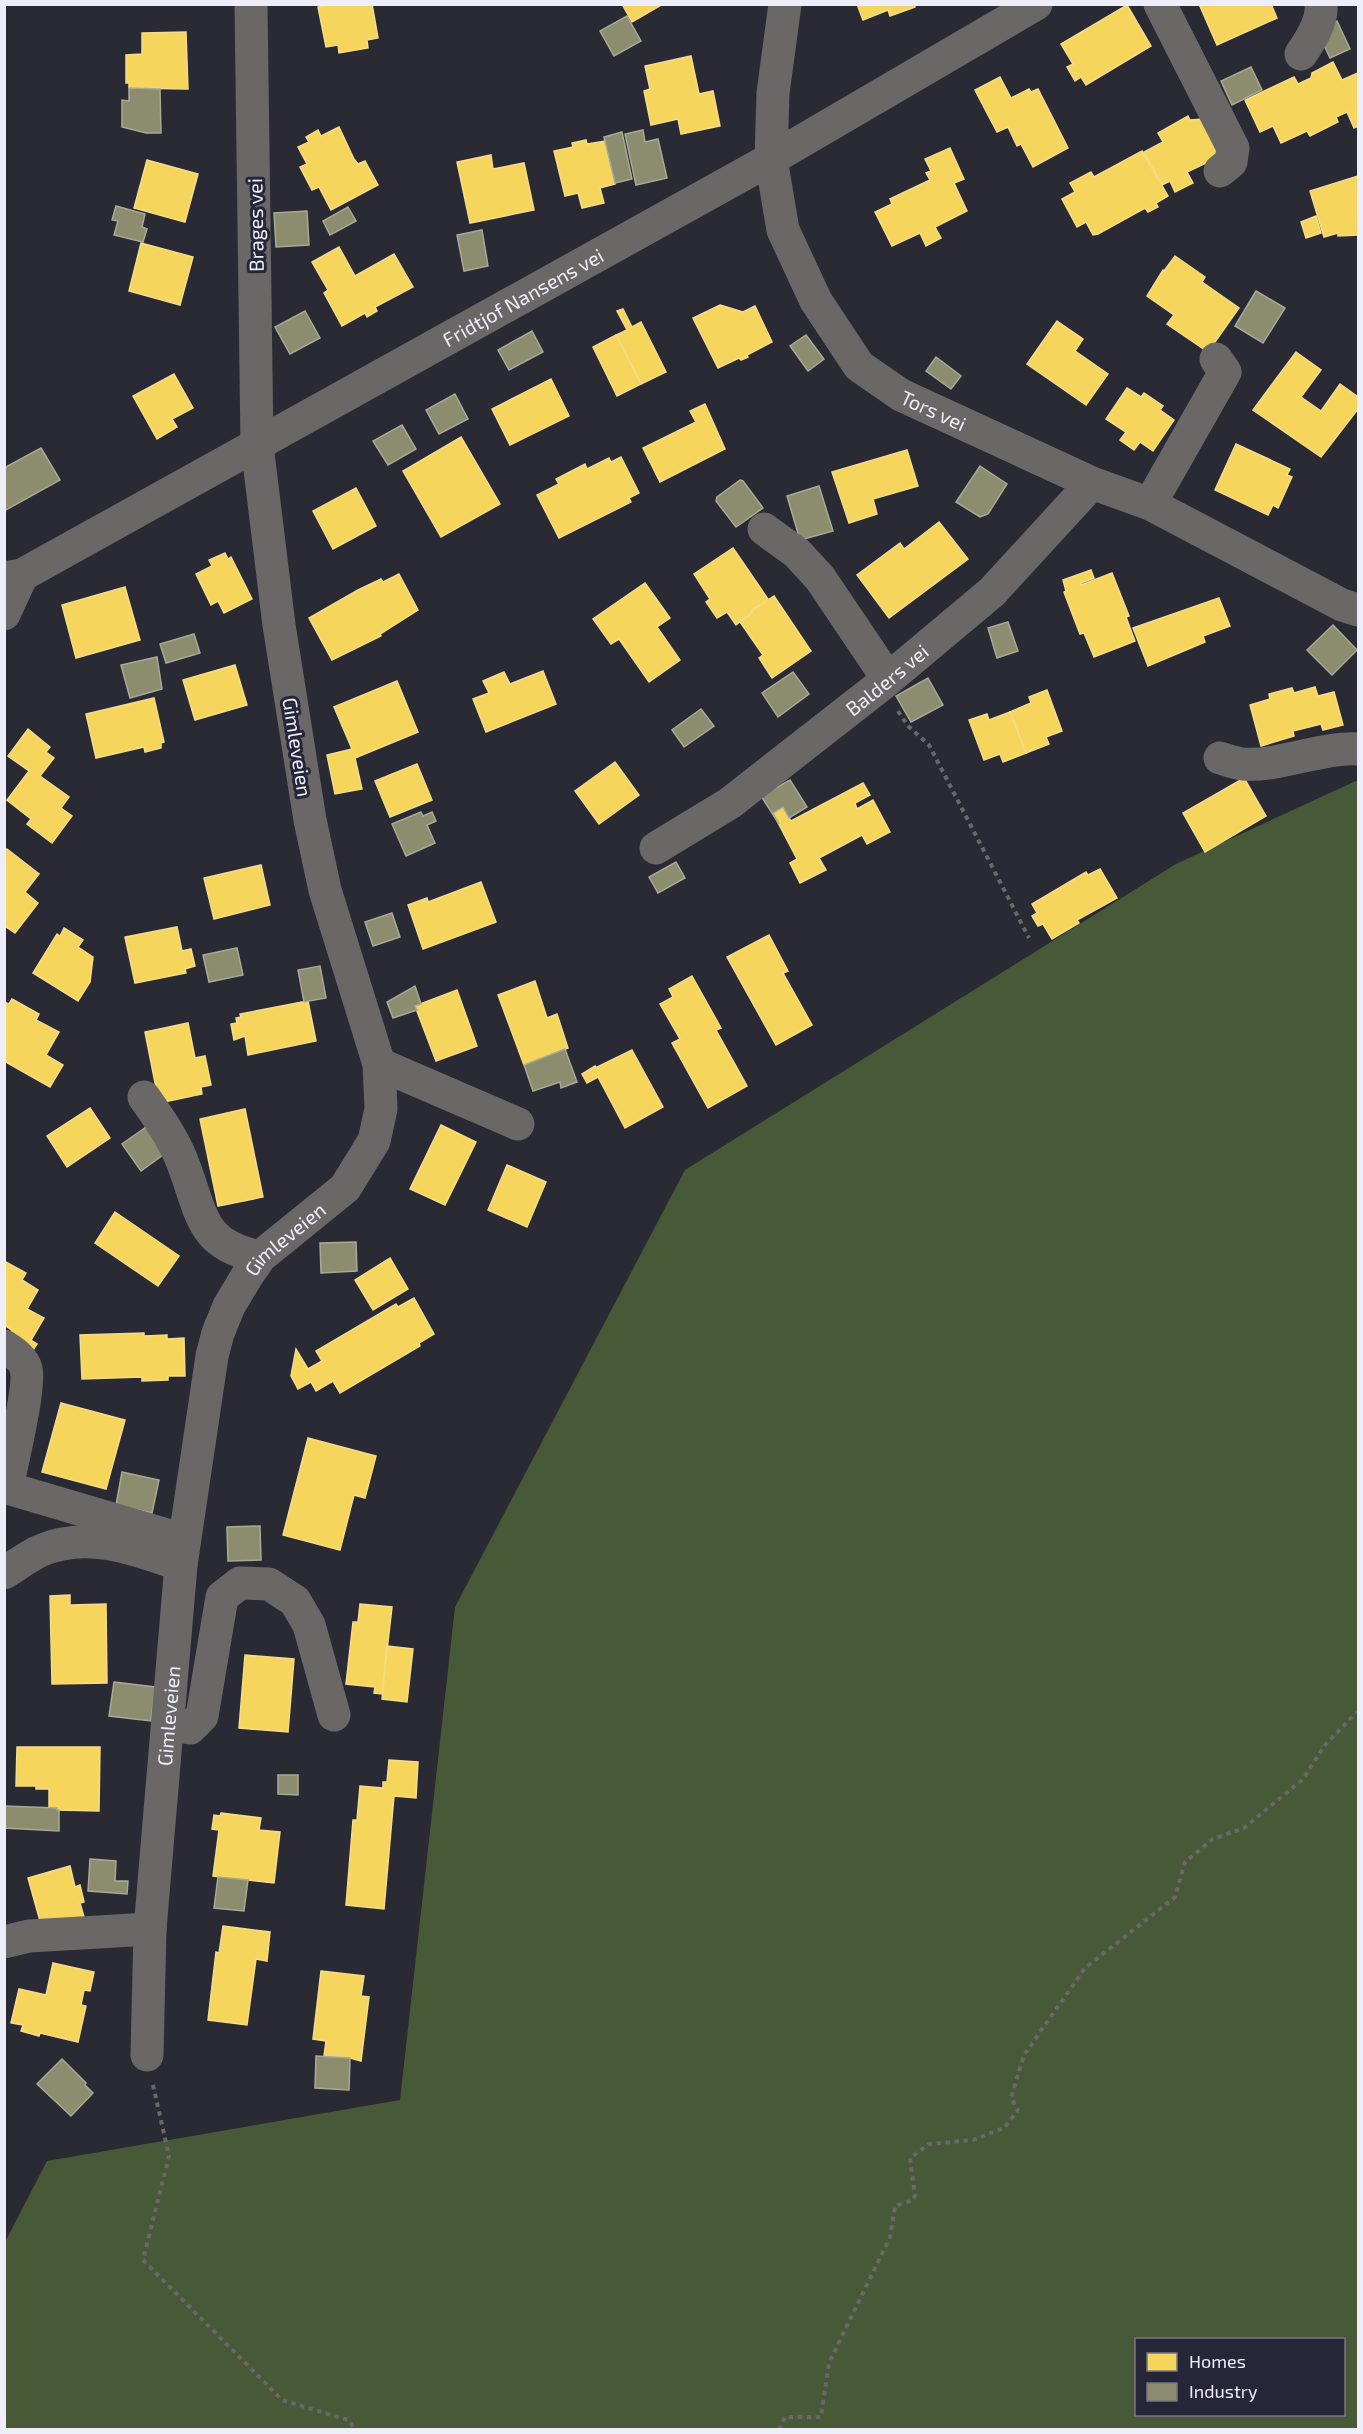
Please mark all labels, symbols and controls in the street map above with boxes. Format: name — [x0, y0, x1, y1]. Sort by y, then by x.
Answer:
street label: Brages vei — [242, 178, 268, 272]
street label: Fridtjof Nansens vei — [438, 243, 607, 351]
street label: Tors vei — [897, 385, 970, 435]
street label: Balders vei — [840, 639, 933, 720]
street label: Gimleveien — [278, 696, 318, 798]
street label: Gimleveien — [239, 1197, 330, 1280]
street label: Gimleveien — [152, 1665, 184, 1767]
legend — [1135, 2338, 1345, 2416]
text: Homes — [1189, 2350, 1246, 2372]
text: Industry — [1189, 2380, 1258, 2402]

